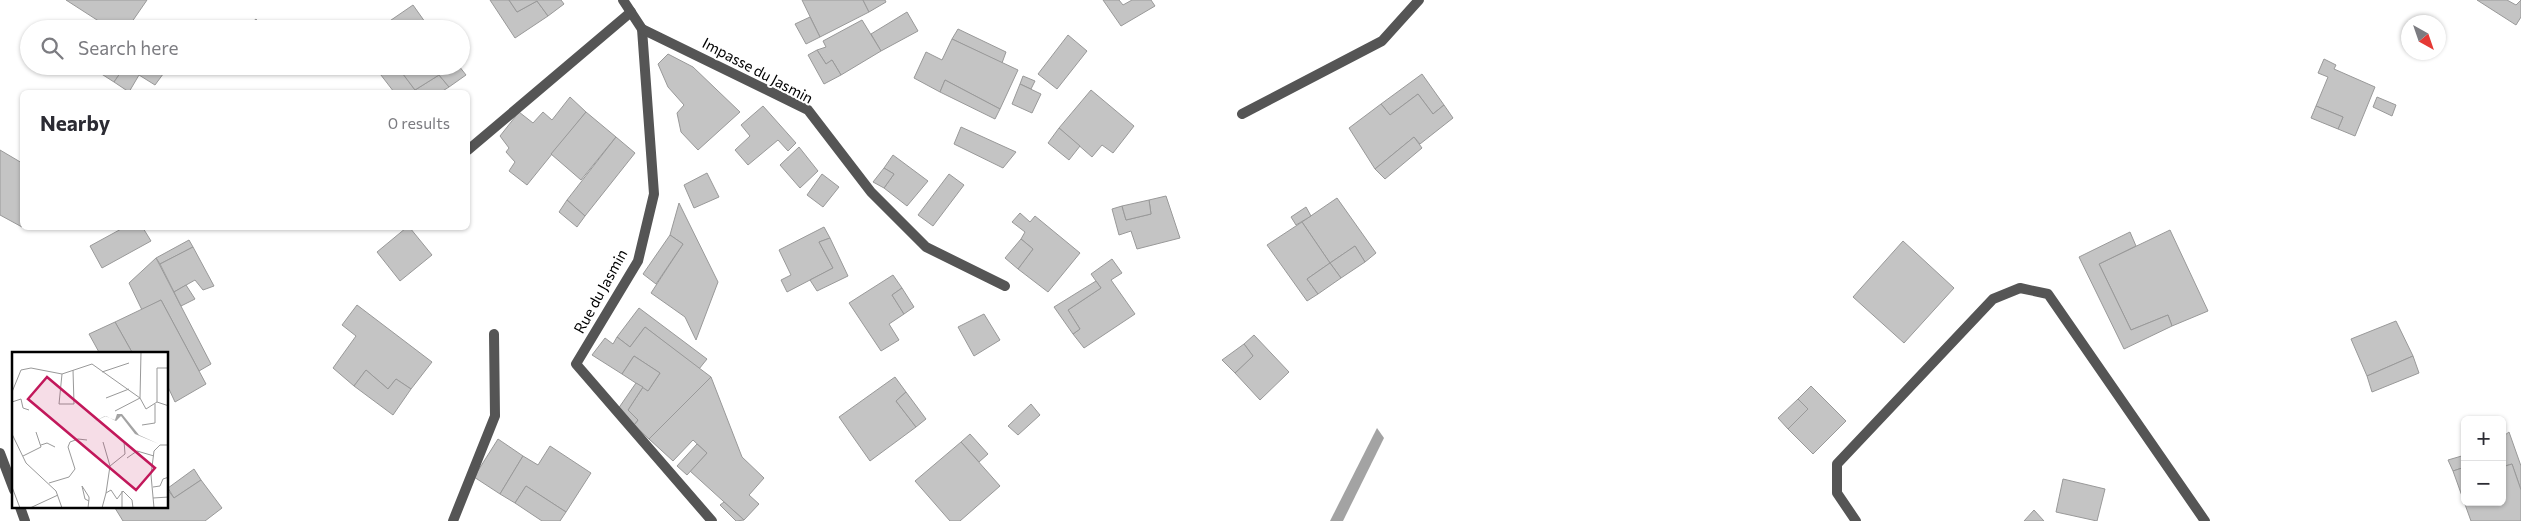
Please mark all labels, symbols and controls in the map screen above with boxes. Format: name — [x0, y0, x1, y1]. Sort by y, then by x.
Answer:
north arrow — [2401, 15, 2446, 60]
search box — [20, 20, 470, 75]
street label: Impasse du Jasmin — [700, 33, 816, 107]
icon: search — [38, 34, 66, 62]
text: Search here — [78, 36, 178, 59]
text: Nearby — [40, 110, 110, 135]
text: 0 results — [388, 113, 450, 132]
street label: Rue du Jasmin — [569, 246, 631, 336]
inset map — [12, 352, 169, 508]
map controls — [2461, 416, 2506, 506]
button: + — [2461, 416, 2506, 461]
button: − — [2461, 461, 2506, 506]

